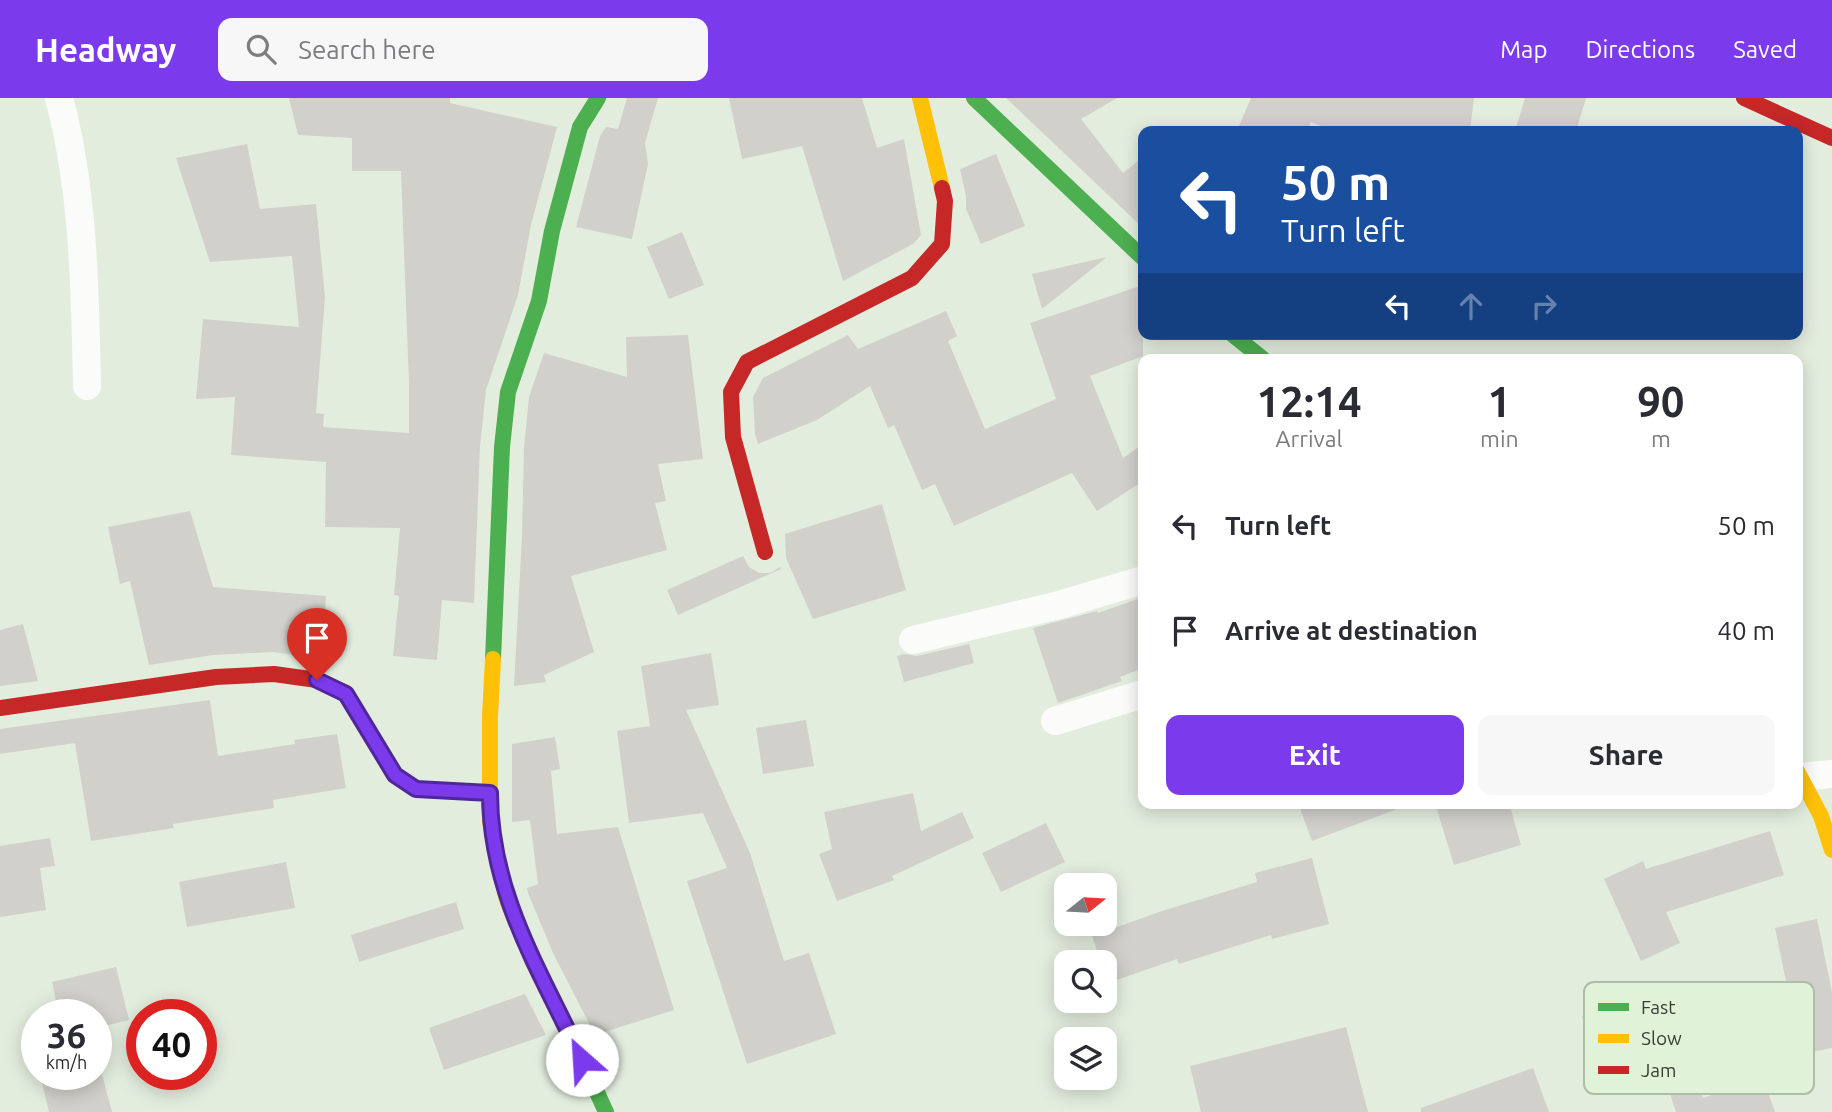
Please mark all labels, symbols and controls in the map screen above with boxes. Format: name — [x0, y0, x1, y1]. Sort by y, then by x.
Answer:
search box — [218, 18, 708, 81]
icon: search — [242, 30, 280, 68]
text: Headway — [35, 31, 176, 68]
text: Search here — [298, 35, 436, 64]
text: Map — [1500, 36, 1547, 63]
text: Directions — [1585, 36, 1695, 63]
text: Saved — [1733, 36, 1797, 63]
icon: left — [1166, 154, 1257, 245]
text: 50 m — [1281, 154, 1390, 209]
text: Turn left — [1281, 212, 1405, 248]
icon: left — [1379, 287, 1417, 325]
icon: ahead — [1452, 287, 1490, 325]
icon: right — [1525, 287, 1563, 325]
text: 12:14 — [1256, 378, 1362, 425]
text: 1 — [1488, 378, 1511, 425]
text: 90 — [1637, 378, 1685, 425]
text: Arrival — [1276, 426, 1343, 451]
text: min — [1480, 426, 1519, 451]
text: m — [1651, 426, 1671, 451]
icon: left — [1166, 507, 1204, 545]
text: Turn left — [1225, 511, 1331, 540]
text: 50 m — [1717, 511, 1775, 540]
pin — [287, 608, 347, 680]
icon: arrive — [1166, 612, 1204, 650]
text: Arrive at destination — [1225, 616, 1478, 645]
text: 40 m — [1717, 616, 1775, 645]
icon: arrive — [298, 619, 336, 657]
button: Exit — [1166, 715, 1464, 795]
button: Share — [1478, 715, 1775, 795]
north arrow — [1054, 873, 1116, 936]
map controls — [1054, 873, 1117, 1090]
button: search — [1054, 950, 1117, 1013]
legend — [1584, 982, 1814, 1094]
text: Fast — [1641, 996, 1676, 1018]
speed limit sign: 40 — [126, 999, 217, 1090]
text: 36 — [47, 1015, 86, 1055]
position arrow — [545, 1023, 619, 1097]
button: layers — [1054, 1027, 1117, 1090]
text: Slow — [1641, 1027, 1682, 1049]
text: km/h — [46, 1052, 87, 1072]
text: Jam — [1641, 1059, 1677, 1081]

